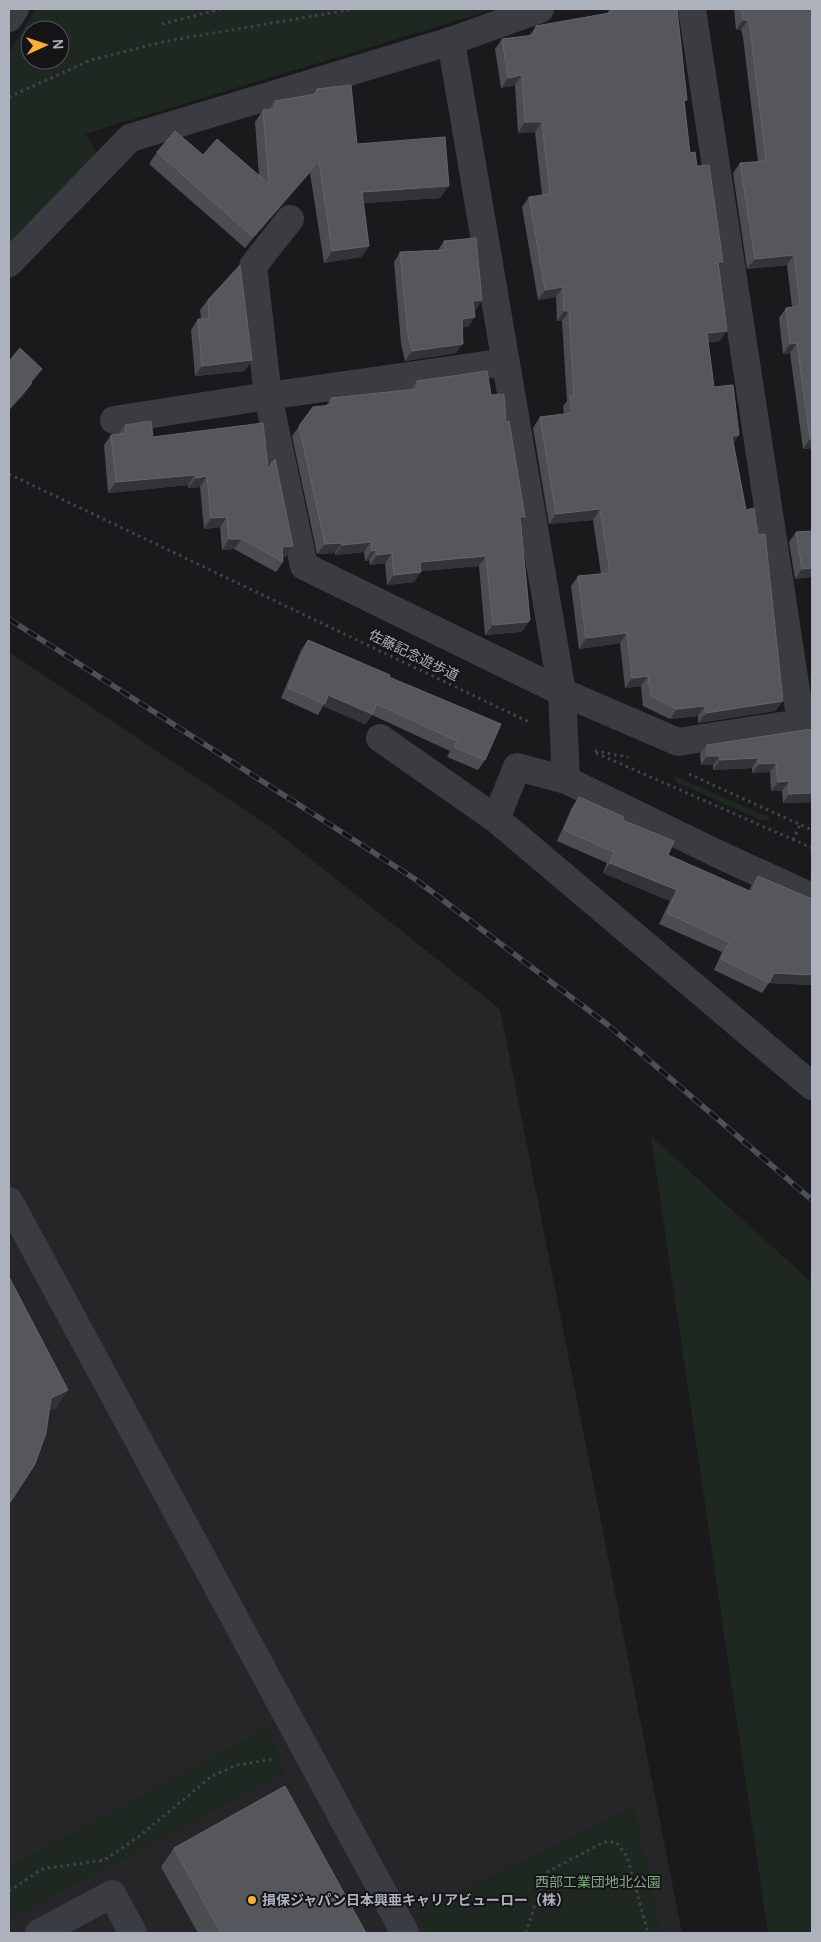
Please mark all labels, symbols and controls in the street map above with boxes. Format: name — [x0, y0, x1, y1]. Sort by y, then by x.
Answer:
north arrow — [20, 20, 70, 70]
text: N — [49, 39, 68, 50]
street label: 佐藤記念遊歩道 — [366, 625, 462, 685]
park label: 西部工業団地北公園 — [535, 1872, 661, 1891]
place label: 損保ジャパン日本興亜キャリアビューロー（株） — [262, 1890, 570, 1909]
marker: 損保ジャパン日本興亜キャリアビューロー（株） — [246, 1894, 258, 1906]

